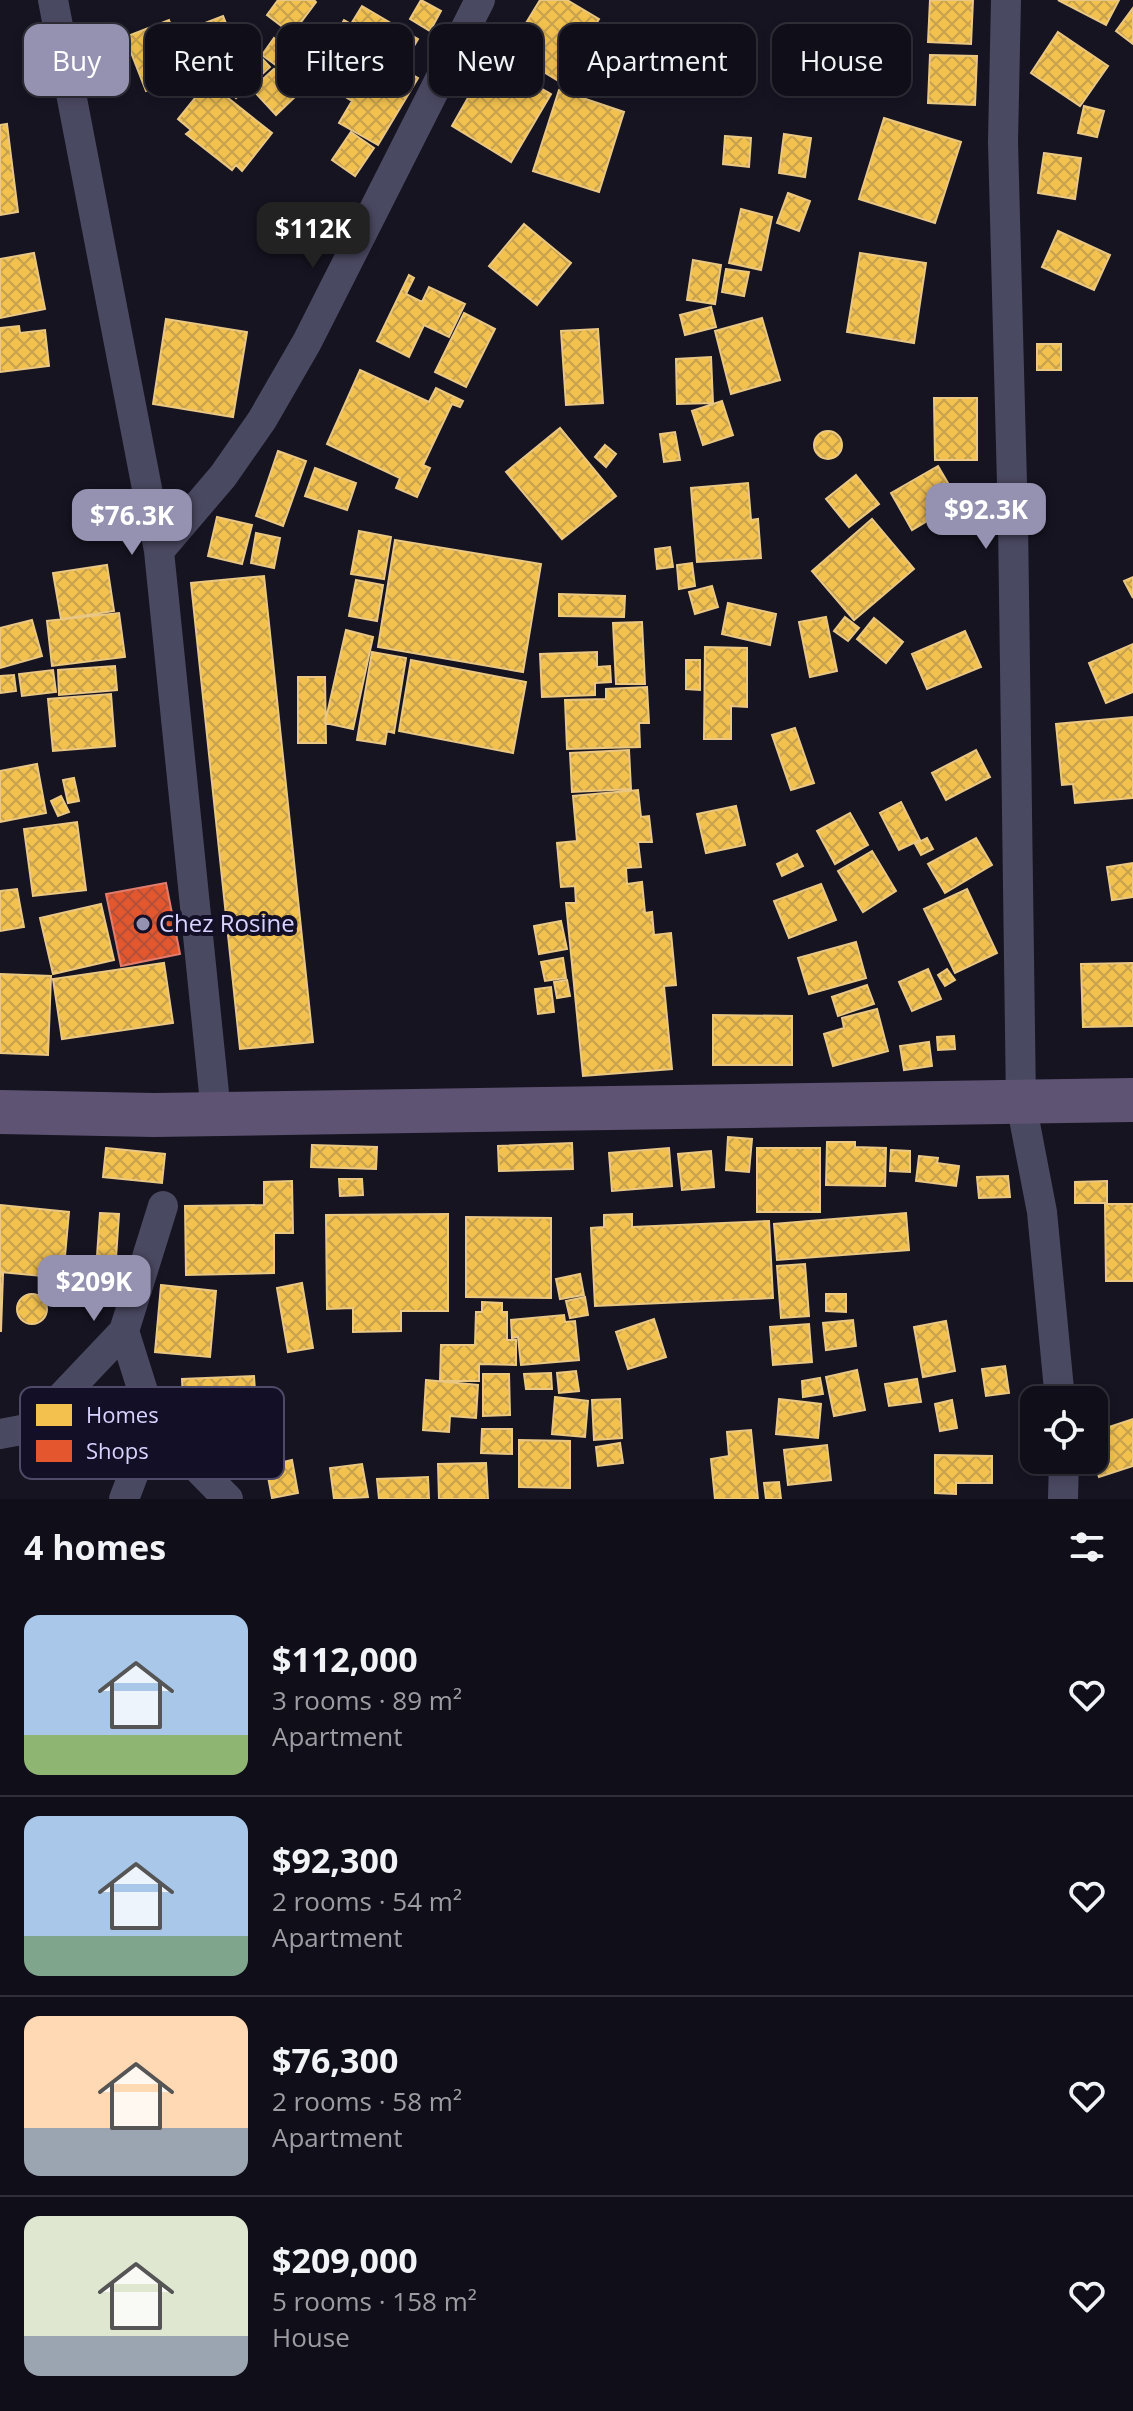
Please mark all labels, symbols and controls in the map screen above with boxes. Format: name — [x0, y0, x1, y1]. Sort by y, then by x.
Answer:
chip: Buy — [24, 24, 129, 96]
chip: Rent — [145, 24, 261, 96]
chip: Filters — [277, 24, 413, 96]
chip: New — [429, 24, 543, 96]
chip: Apartment — [559, 24, 756, 96]
chip: House — [772, 24, 911, 96]
pin: $112K — [257, 202, 369, 270]
text: $112K — [275, 210, 351, 246]
pin: $92.3K — [921, 483, 1051, 551]
pin: $76.3K — [67, 489, 197, 557]
text: $92.3K — [944, 491, 1028, 527]
text: $76.3K — [90, 497, 174, 533]
place label: Chez Rosine — [159, 906, 295, 939]
marker: Chez Rosine — [134, 915, 152, 933]
pin: $209K — [38, 1255, 150, 1323]
text: $209K — [56, 1263, 132, 1299]
map controls — [1020, 1386, 1108, 1474]
button: locate — [1020, 1386, 1108, 1474]
legend — [20, 1387, 284, 1479]
text: Homes — [86, 1399, 159, 1429]
text: Shops — [86, 1435, 149, 1465]
text: 4 homes — [24, 1524, 166, 1570]
icon: filters — [1065, 1525, 1109, 1569]
text: $112,000 — [272, 1636, 418, 1682]
icon: home — [88, 1647, 184, 1743]
icon: heart — [1065, 1673, 1109, 1717]
text: 3 rooms · 89 m² — [272, 1682, 462, 1718]
text: Apartment — [272, 1718, 403, 1754]
text: $92,300 — [272, 1837, 398, 1883]
icon: home — [88, 1848, 184, 1944]
icon: heart — [1065, 1874, 1109, 1918]
text: 2 rooms · 54 m² — [272, 1883, 462, 1919]
text: Apartment — [272, 1919, 403, 1955]
text: $76,300 — [272, 2037, 398, 2083]
icon: home — [88, 2048, 184, 2144]
icon: heart — [1065, 2074, 1109, 2118]
text: 2 rooms · 58 m² — [272, 2083, 462, 2119]
text: Apartment — [272, 2119, 403, 2155]
text: $209,000 — [272, 2237, 418, 2283]
icon: home — [88, 2248, 184, 2344]
icon: heart — [1065, 2274, 1109, 2318]
text: 5 rooms · 158 m² — [272, 2283, 477, 2319]
text: House — [272, 2319, 350, 2355]

